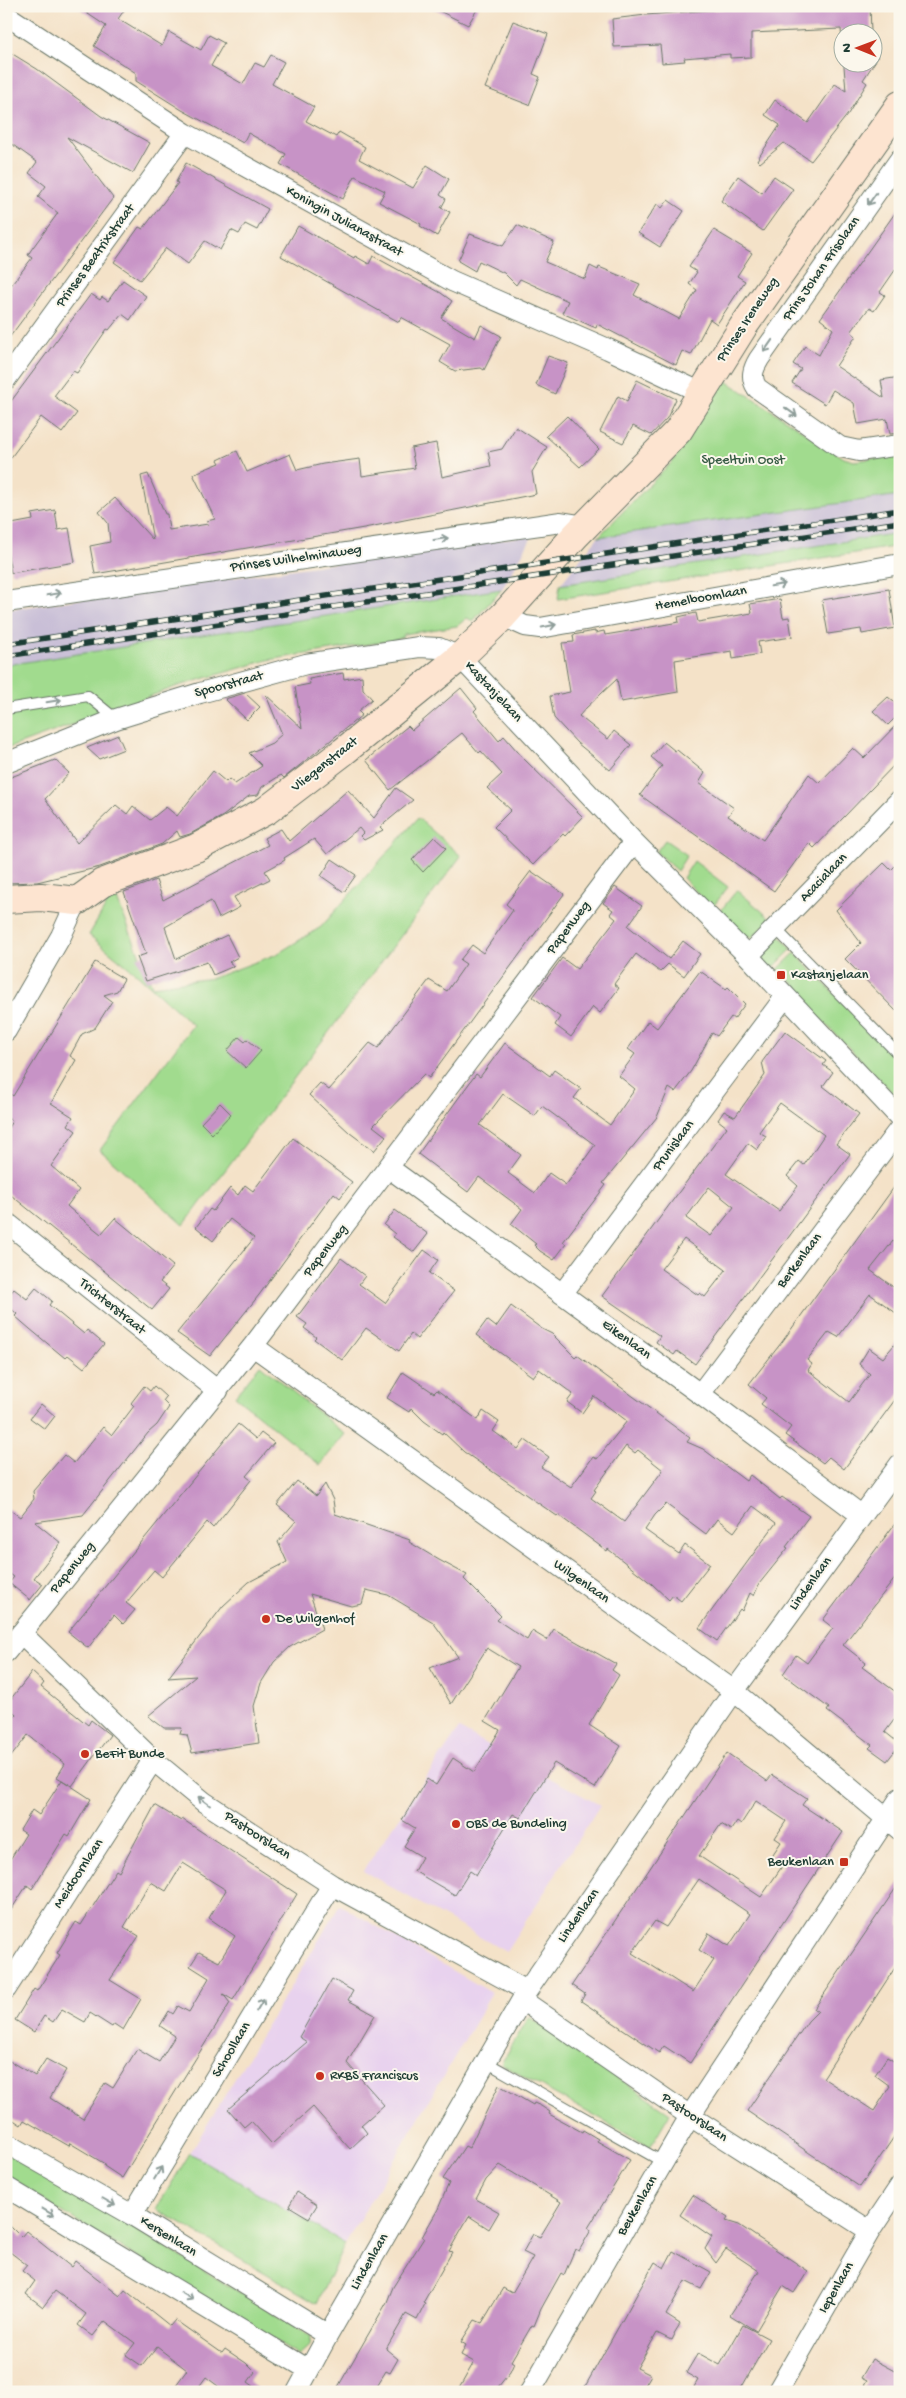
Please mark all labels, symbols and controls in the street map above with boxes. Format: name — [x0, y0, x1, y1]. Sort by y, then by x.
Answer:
north arrow — [834, 22, 884, 72]
text: N — [839, 43, 856, 53]
street label: Koningin Julianastraat — [282, 183, 407, 262]
one-way arrow — [867, 192, 877, 206]
street label: Prinses Beatrixstraat — [52, 200, 140, 312]
street label: Prins Johan Frisolaan — [779, 213, 865, 325]
street label: Prinses Ireneweg — [713, 274, 783, 366]
one-way arrow — [763, 339, 773, 353]
one-way arrow — [784, 407, 797, 418]
park label: Speeltuin Oost — [702, 452, 786, 469]
one-way arrow — [432, 534, 448, 544]
street label: Prinses Wilhelminaweg — [228, 541, 363, 577]
one-way arrow — [770, 580, 786, 590]
street label: Hemelboomlaan — [654, 583, 748, 615]
one-way arrow — [46, 589, 62, 599]
one-way arrow — [541, 620, 557, 630]
street label: Kastanjelaan — [460, 658, 526, 726]
street label: Spoorstraat — [193, 667, 266, 702]
one-way arrow — [46, 696, 62, 706]
street label: Vliegenstraat — [287, 733, 363, 797]
street label: Acacialaan — [796, 850, 852, 906]
street label: Papenweg — [543, 898, 595, 959]
place label: Kastanjelaan — [791, 967, 869, 984]
marker: Kastanjelaan — [775, 969, 787, 981]
street label: Prunislaan — [649, 1117, 699, 1176]
street label: Papenweg — [300, 1221, 352, 1282]
street label: Berkenlaan — [773, 1230, 826, 1293]
street label: Trichterstraat — [75, 1274, 150, 1340]
street label: Eikenlaan — [598, 1316, 654, 1364]
street label: Papenweg — [46, 1538, 99, 1598]
street label: Lindenlaan — [786, 1554, 836, 1614]
street label: Wilgenlaan — [549, 1556, 613, 1608]
place label: De Wilgenhof — [275, 1611, 356, 1628]
marker: De Wilgenhof — [260, 1613, 272, 1625]
place label: BeFit Bunde — [94, 1746, 165, 1763]
marker: BeFit Bunde — [79, 1748, 91, 1760]
one-way arrow — [197, 1796, 211, 1806]
street label: Pastoorslaan — [220, 1808, 294, 1864]
place label: OBS de Bundeling — [466, 1816, 567, 1833]
marker: OBS de Bundeling — [450, 1818, 462, 1830]
street label: Meidoornlaan — [50, 1836, 108, 1912]
place label: Beukenlaan — [767, 1854, 834, 1871]
marker: Beukenlaan — [838, 1856, 850, 1868]
street label: Lindenlaan — [554, 1885, 604, 1946]
one-way arrow — [255, 1998, 265, 2012]
street label: Schoollaan — [209, 2019, 255, 2081]
place label: RKBS Franciscus — [330, 2068, 419, 2085]
marker: RKBS Franciscus — [314, 2070, 326, 2082]
street label: Pastoorslaan — [657, 2089, 731, 2147]
one-way arrow — [153, 2167, 163, 2181]
street label: Beukenlaan — [614, 2173, 662, 2240]
one-way arrow — [102, 2197, 117, 2207]
one-way arrow — [40, 2207, 54, 2217]
street label: Kersenlaan — [136, 2213, 200, 2261]
street label: Lindenlaan — [347, 2231, 393, 2293]
street label: Iepenlaan — [815, 2259, 859, 2317]
one-way arrow — [179, 2292, 193, 2302]

